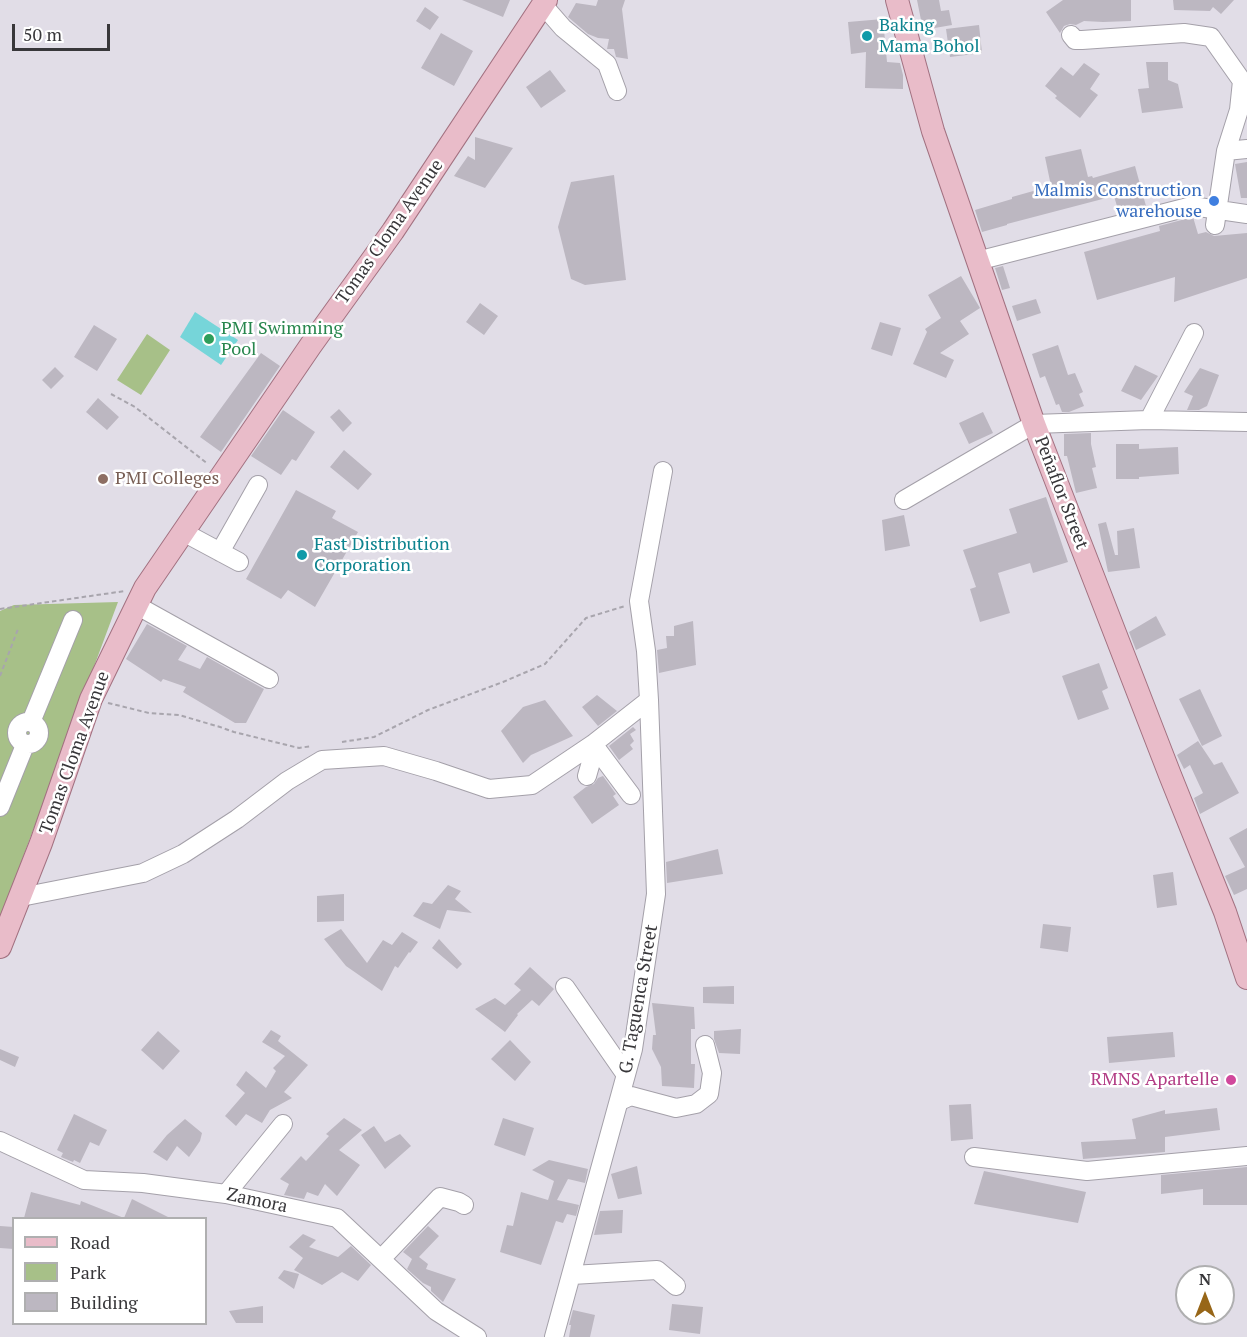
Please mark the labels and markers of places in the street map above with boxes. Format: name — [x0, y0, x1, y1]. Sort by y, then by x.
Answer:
place label: Baking Mama Bohol — [879, 15, 980, 57]
marker: Baking Mama Bohol — [860, 29, 874, 43]
place label: Malmis Construction warehouse — [1034, 180, 1202, 222]
marker: Malmis Construction warehouse — [1207, 194, 1221, 208]
place label: PMI Swimming Pool — [221, 318, 343, 360]
marker: PMI Swimming Pool — [202, 332, 216, 346]
place label: PMI Colleges — [115, 468, 219, 490]
marker: PMI Colleges — [96, 472, 110, 486]
place label: Fast Distribution Corporation — [314, 534, 450, 576]
marker: Fast Distribution Corporation — [295, 548, 309, 562]
place label: RMNS Apartelle — [1091, 1069, 1219, 1091]
marker: RMNS Apartelle — [1224, 1073, 1238, 1087]

